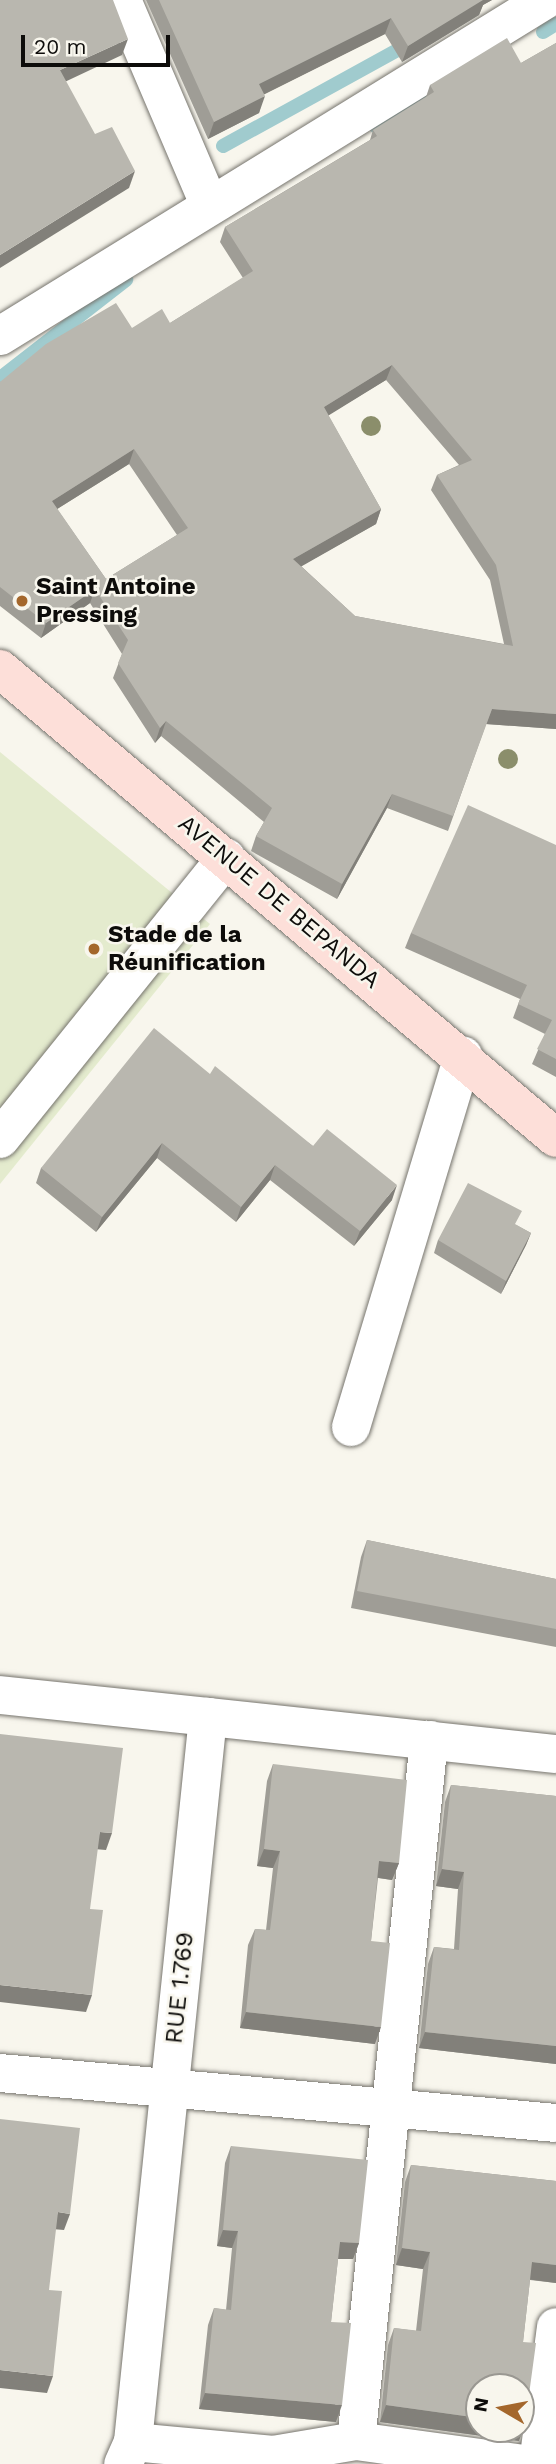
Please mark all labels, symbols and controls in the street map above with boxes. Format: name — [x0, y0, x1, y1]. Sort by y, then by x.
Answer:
scale bar — [24, 21, 173, 65]
text: 20 m — [34, 34, 86, 59]
place label: Saint Antoine Pressing — [36, 573, 196, 629]
marker: Saint Antoine Pressing — [14, 593, 30, 609]
street label: AVENUE DE BEPANDA — [172, 809, 386, 995]
place label: Stade de la Réunification — [108, 921, 266, 977]
marker: Stade de la Réunification — [86, 941, 102, 957]
street label: RUE 1.769 — [160, 1931, 200, 2045]
north arrow — [465, 2373, 535, 2443]
text: N — [468, 2396, 493, 2414]

